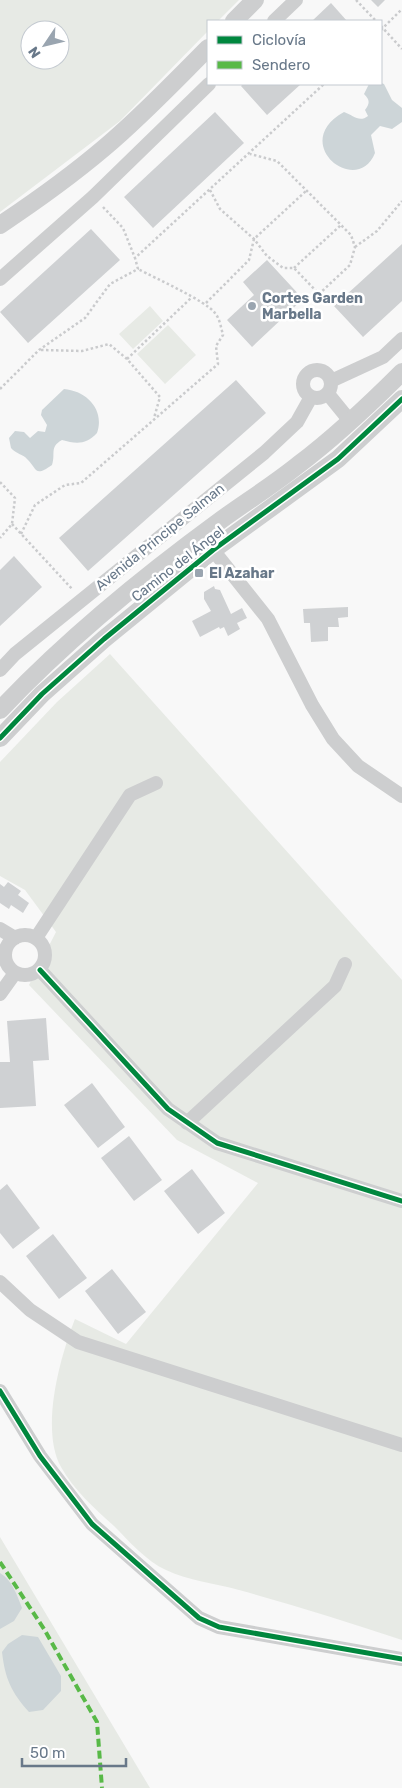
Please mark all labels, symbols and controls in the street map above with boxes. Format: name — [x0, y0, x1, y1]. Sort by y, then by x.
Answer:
north arrow — [20, 20, 70, 70]
legend — [207, 20, 382, 85]
text: Ciclovía — [252, 31, 306, 49]
text: N — [25, 43, 45, 61]
text: Sendero — [252, 56, 310, 74]
place label: Cortes Garden Marbella — [262, 290, 363, 323]
marker: Cortes Garden Marbella — [246, 300, 258, 312]
street label: Avenida Principe Salman — [92, 480, 228, 594]
street label: Camino del Ángel — [128, 522, 228, 605]
place label: El Azahar — [209, 565, 275, 582]
marker: El Azahar — [193, 567, 205, 579]
scale bar — [22, 1736, 126, 1768]
text: 50 m — [30, 1744, 65, 1762]

